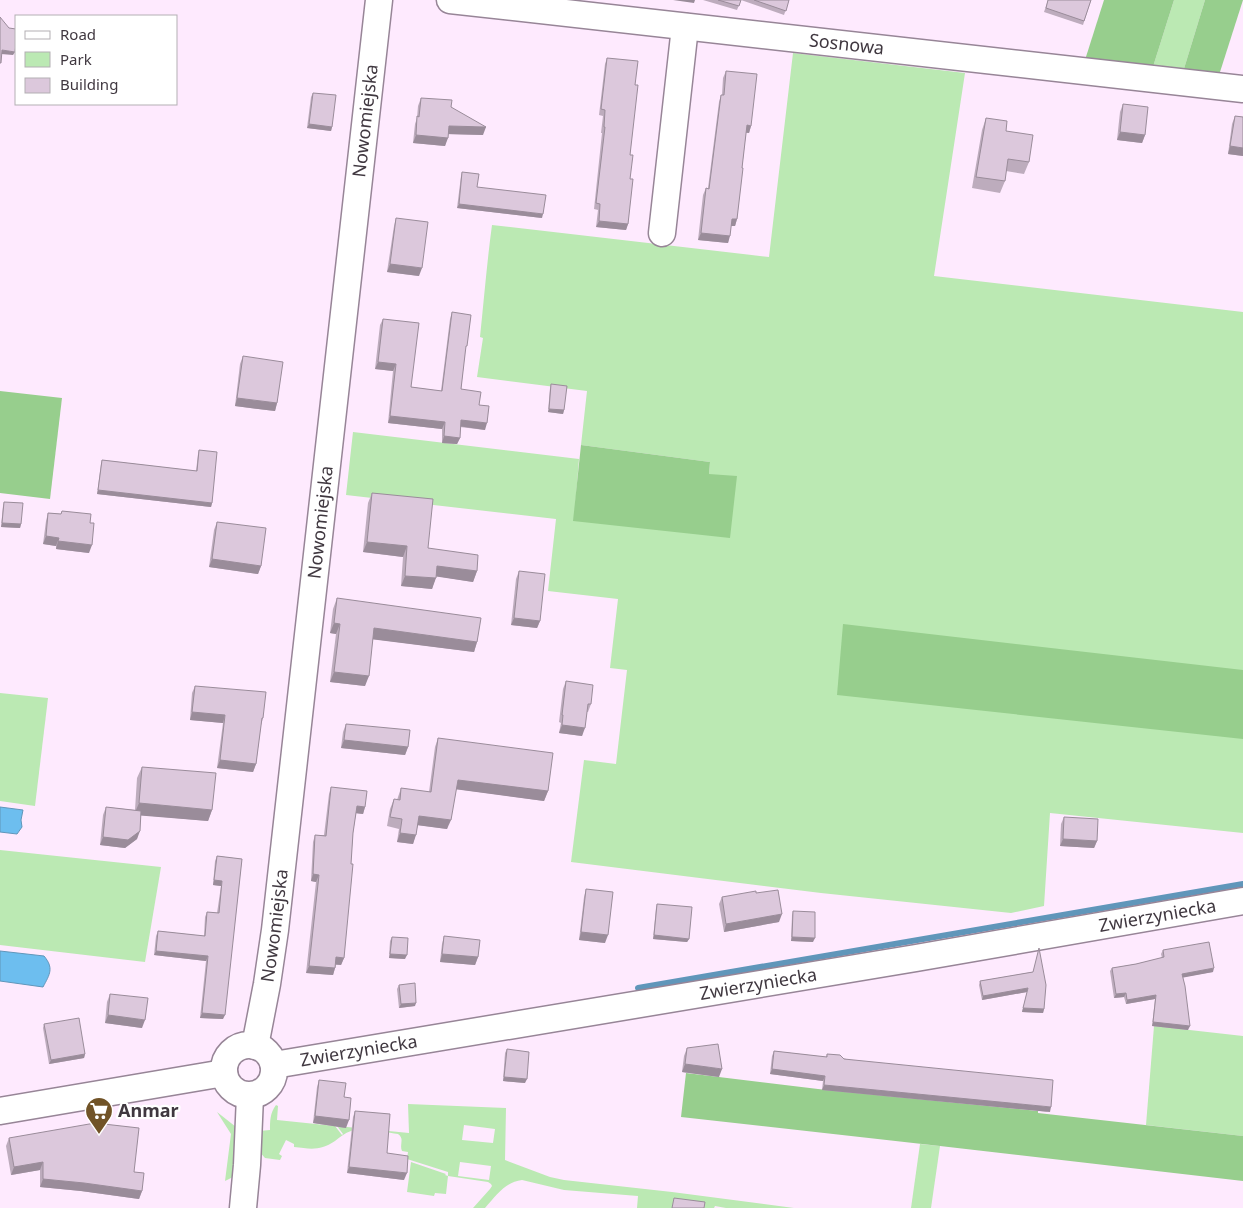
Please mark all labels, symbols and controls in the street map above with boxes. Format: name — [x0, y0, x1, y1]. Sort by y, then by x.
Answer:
legend — [15, 15, 178, 105]
text: Road — [60, 24, 96, 44]
street label: Sosnowa — [808, 27, 885, 60]
text: Park — [60, 49, 92, 69]
street label: Nowomiejska — [346, 63, 383, 179]
text: Building — [60, 74, 118, 94]
street label: Nowomiejska — [301, 464, 338, 580]
street label: Nowomiejska — [254, 868, 293, 984]
street label: Zwierzyniecka — [1097, 893, 1218, 937]
street label: Zwierzyniecka — [698, 962, 819, 1005]
street label: Zwierzyniecka — [298, 1028, 419, 1071]
supermarket icon: Anmar — [84, 1096, 114, 1135]
place label: Anmar — [118, 1098, 179, 1122]

